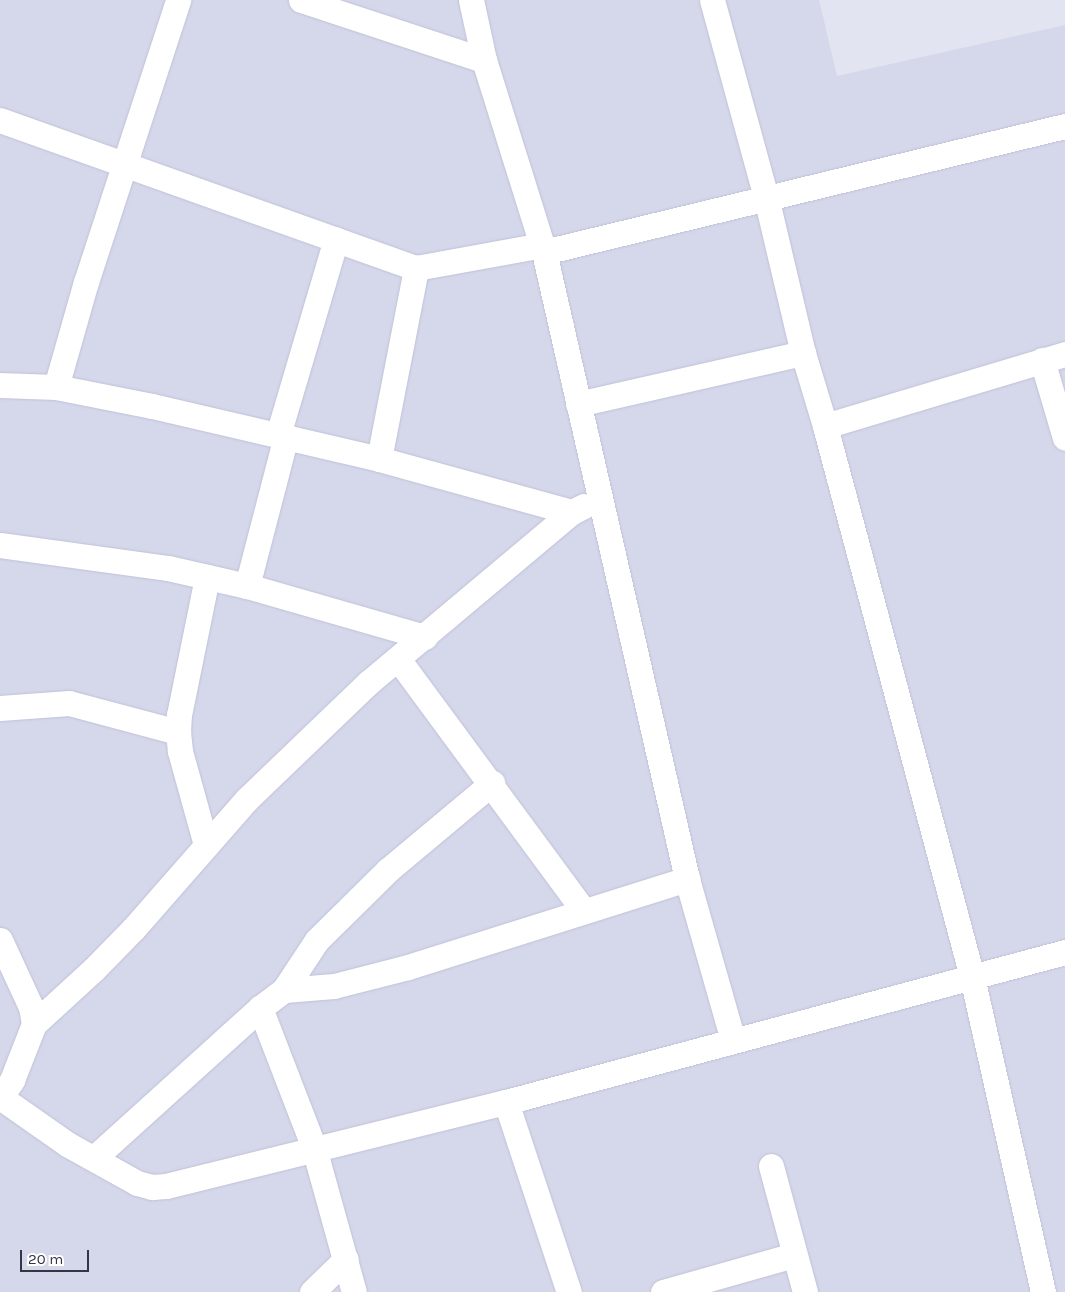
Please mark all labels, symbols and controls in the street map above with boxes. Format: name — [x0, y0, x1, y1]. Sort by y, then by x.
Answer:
scale bar — [22, 1240, 91, 1272]
text: 20 m — [28, 1250, 63, 1268]

